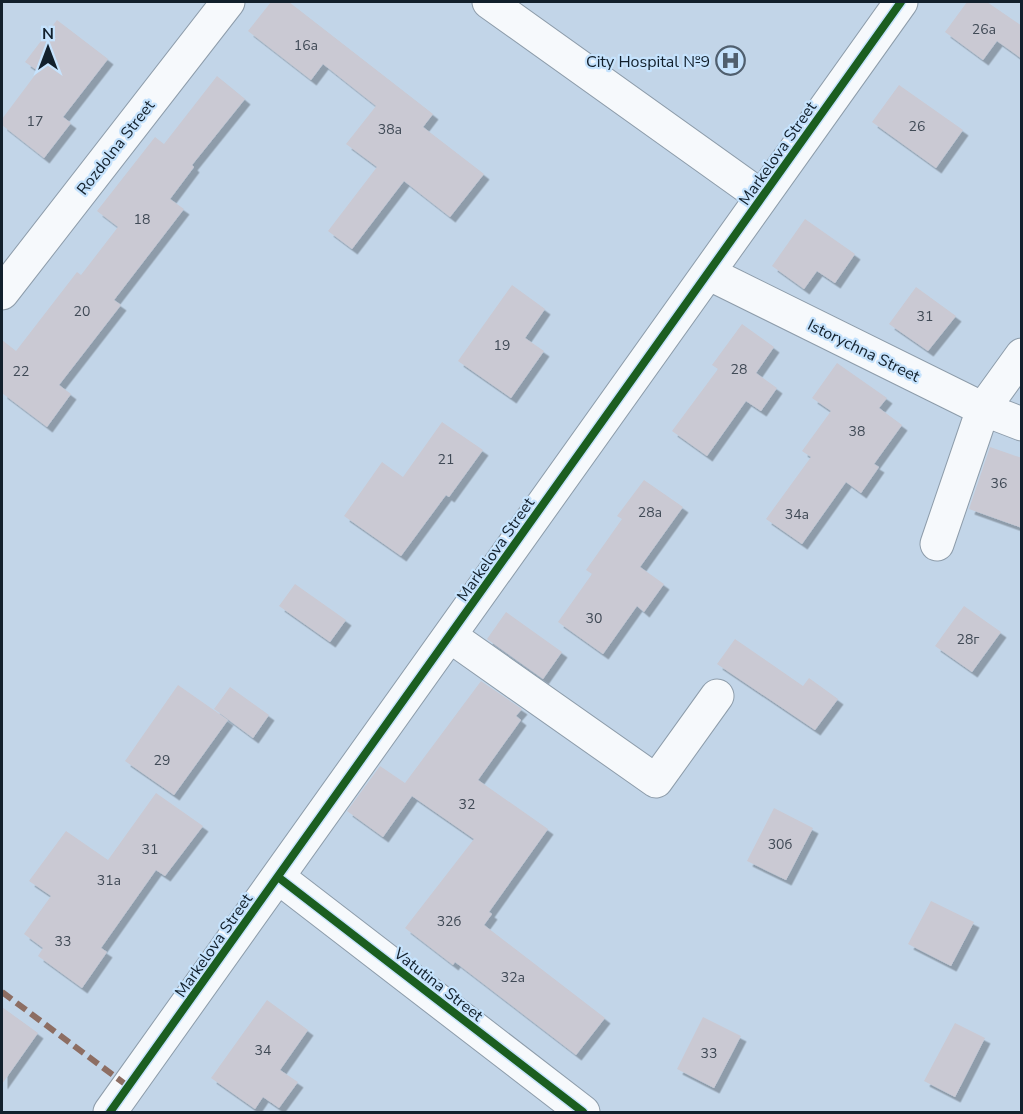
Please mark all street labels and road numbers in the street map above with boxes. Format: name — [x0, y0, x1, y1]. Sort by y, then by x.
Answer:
street label: Rozdolna Street — [72, 95, 160, 200]
street label: Markelova Street — [734, 97, 822, 210]
street label: Istorychna Street — [804, 314, 924, 388]
street label: Markelova Street — [452, 493, 540, 606]
street label: Markelova Street — [170, 889, 258, 1002]
street label: Vatutina Street — [388, 942, 488, 1027]

